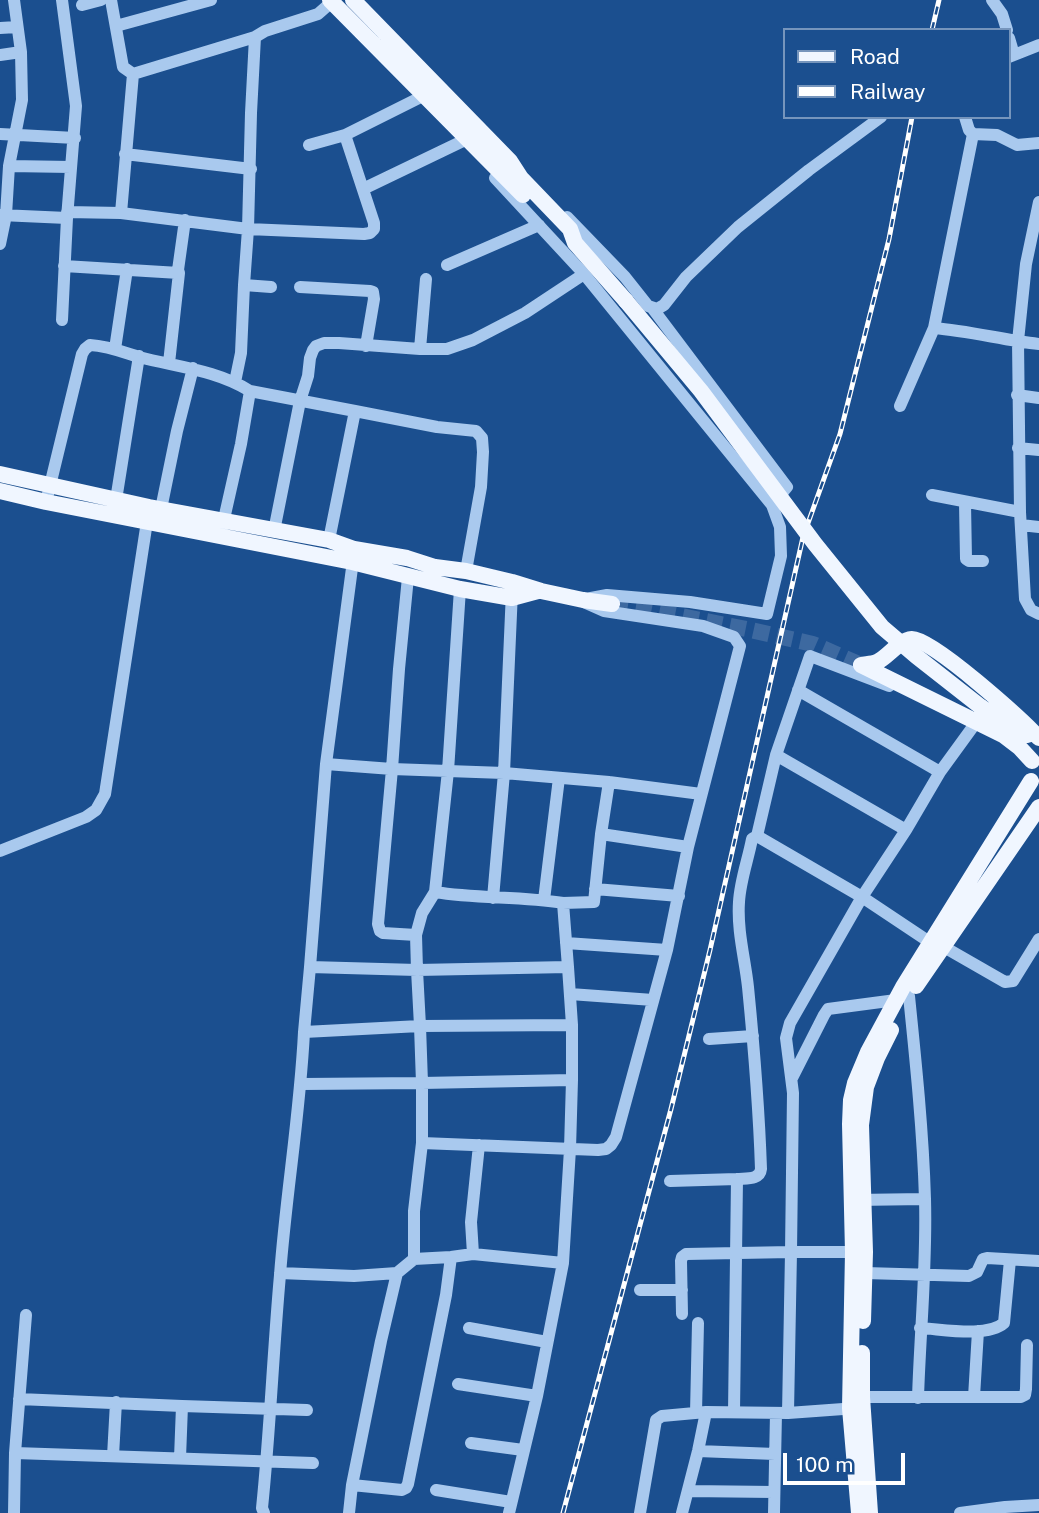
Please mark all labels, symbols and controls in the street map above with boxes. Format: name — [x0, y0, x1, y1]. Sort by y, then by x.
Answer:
legend — [783, 28, 1011, 119]
text: Road — [850, 44, 900, 69]
text: Railway — [850, 79, 926, 104]
scale bar — [787, 1440, 909, 1484]
text: 100 m — [796, 1452, 853, 1477]

